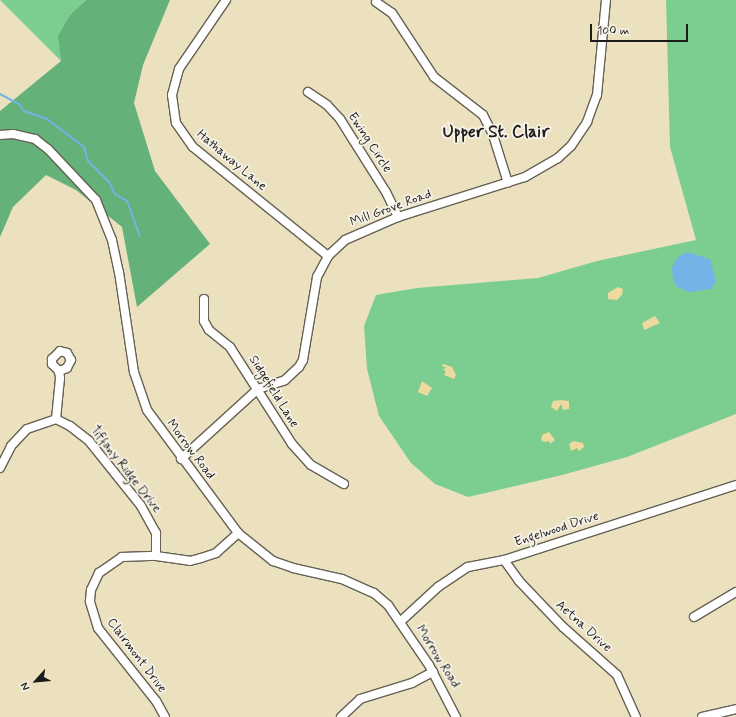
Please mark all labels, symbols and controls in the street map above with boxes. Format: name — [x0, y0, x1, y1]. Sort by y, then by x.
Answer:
scale bar — [592, 16, 690, 42]
text: 100 m — [597, 23, 629, 39]
street label: Ewing Circle — [344, 110, 394, 176]
district label: Upper St. Clair — [443, 123, 549, 143]
street label: Hathaway Lane — [193, 127, 269, 195]
street label: Mill Grove Road — [349, 187, 433, 231]
street label: Sidgefield Lane — [244, 353, 302, 431]
street label: Morrow Road — [162, 417, 218, 483]
street label: Tiffany Ridge Drive — [87, 424, 163, 516]
street label: Engelwood Drive — [513, 509, 601, 551]
street label: Aetna Drive — [552, 598, 614, 656]
street label: Clairmont Drive — [103, 616, 169, 696]
street label: Morrow Road — [412, 623, 462, 691]
north arrow — [16, 661, 56, 701]
text: N — [17, 680, 33, 693]

